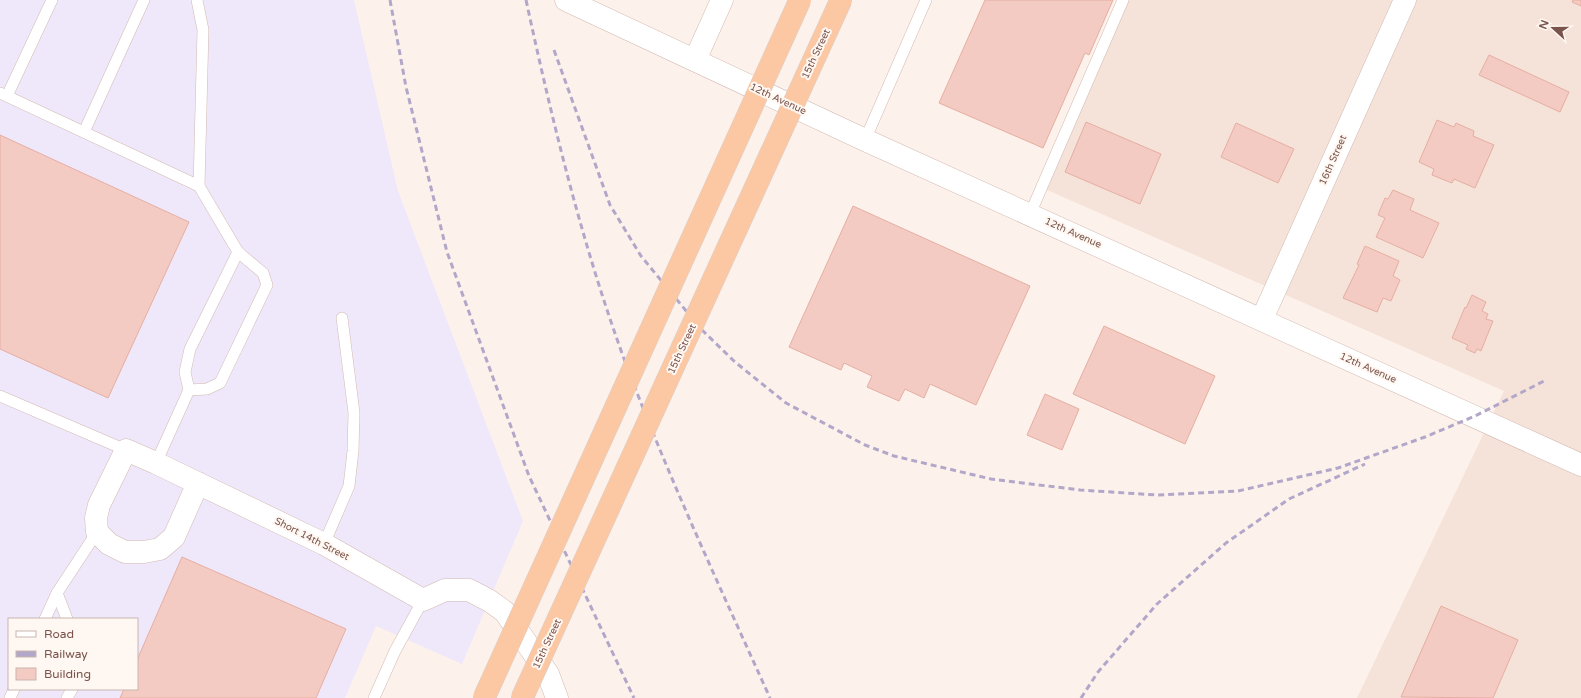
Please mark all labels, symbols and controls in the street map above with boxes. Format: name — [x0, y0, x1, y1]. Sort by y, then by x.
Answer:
north arrow — [1533, 8, 1573, 48]
text: N — [1536, 18, 1552, 31]
street label: 15th Street — [799, 27, 833, 81]
street label: 12th Avenue — [748, 81, 808, 117]
street label: 16th Street — [1317, 133, 1349, 187]
street label: 12th Avenue — [1043, 215, 1104, 251]
street label: 15th Street — [665, 322, 699, 376]
street label: 12th Avenue — [1338, 350, 1399, 386]
street label: Short 14th Street — [273, 515, 351, 563]
street label: 15th Street — [530, 617, 564, 671]
legend — [8, 618, 138, 690]
text: Road — [44, 627, 74, 641]
text: Railway — [44, 647, 88, 661]
text: Building — [44, 667, 91, 681]

